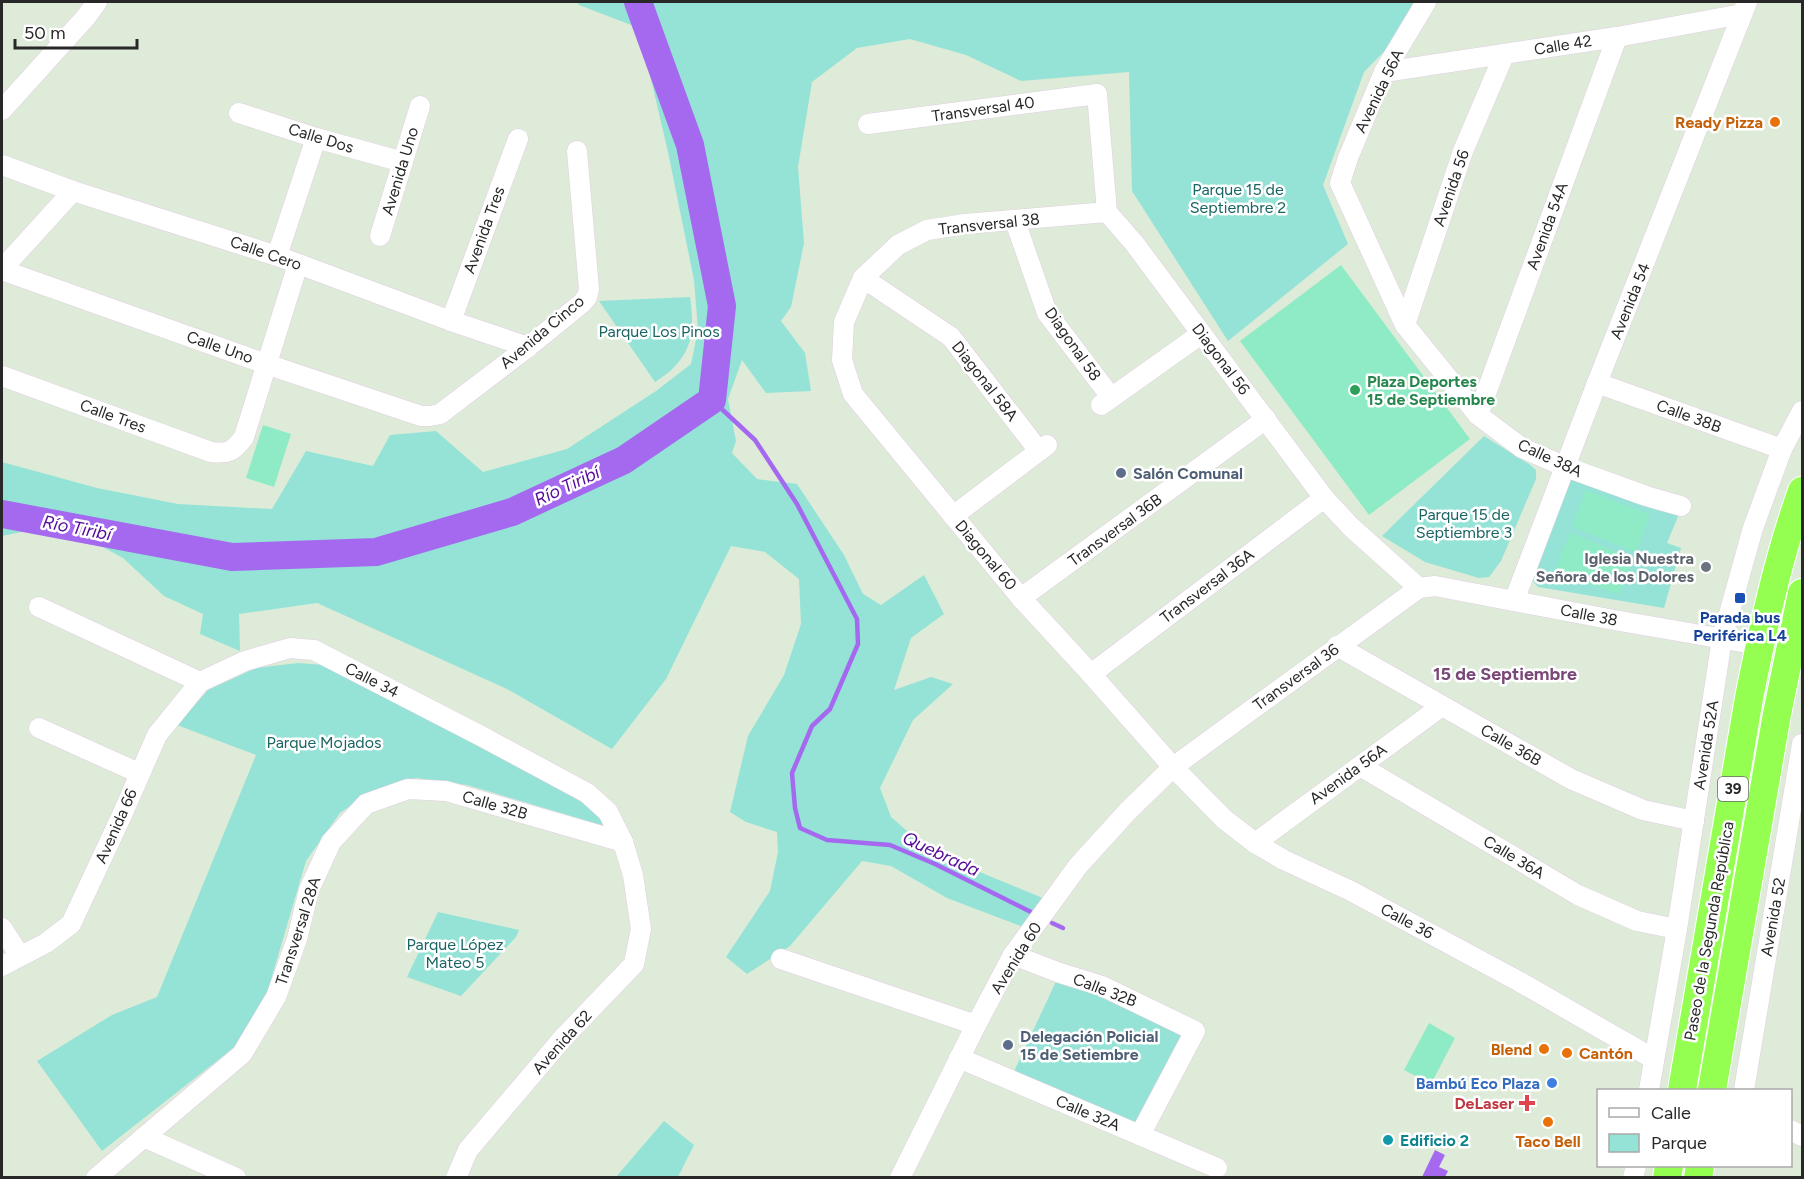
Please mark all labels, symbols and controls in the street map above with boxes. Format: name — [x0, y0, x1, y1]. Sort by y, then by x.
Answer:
scale bar — [15, 12, 136, 50]
text: 50 m — [24, 22, 66, 44]
street label: Calle 42 — [1533, 31, 1593, 59]
street label: Avenida 56A — [1351, 46, 1407, 136]
street label: Transversal 40 — [930, 92, 1036, 126]
place label: Ready Pizza — [1675, 113, 1763, 132]
marker: Ready Pizza — [1768, 115, 1782, 129]
street label: Calle Dos — [286, 119, 356, 157]
street label: Avenida Uno — [378, 125, 422, 217]
street label: Avenida 56 — [1429, 147, 1473, 229]
park label: Parque 15 de Septiembre 2 — [1190, 180, 1286, 217]
street label: Avenida 54A — [1522, 180, 1572, 272]
street label: Avenida Tres — [459, 184, 509, 276]
street label: Transversal 38 — [937, 209, 1041, 239]
street label: Calle Cero — [228, 232, 304, 274]
street label: Avenida 54 — [1606, 260, 1654, 342]
street label: Avenida Cinco — [496, 291, 588, 373]
street label: Diagonal 58 — [1041, 304, 1105, 384]
street label: Diagonal 56 — [1188, 320, 1254, 398]
park label: Parque Los Pinos — [598, 322, 720, 341]
street label: Calle Uno — [184, 327, 256, 367]
street label: Diagonal 58A — [948, 337, 1022, 425]
place label: Plaza Deportes 15 de Septiembre — [1367, 372, 1495, 409]
marker: Plaza Deportes 15 de Septiembre — [1348, 383, 1362, 397]
street label: Calle Tres — [77, 395, 149, 437]
street label: Calle 38B — [1654, 395, 1724, 437]
street label: Calle 38A — [1515, 435, 1585, 481]
water label: Río Tiribí — [531, 460, 606, 511]
place label: Salón Comunal — [1133, 464, 1243, 483]
marker: Salón Comunal — [1114, 466, 1128, 480]
street label: Transversal 36B — [1065, 490, 1166, 570]
park label: Parque 15 de Septiembre 3 — [1416, 505, 1512, 542]
water label: Río Tiribí — [41, 511, 116, 546]
street label: Diagonal 60 — [951, 516, 1021, 594]
street label: Transversal 36A — [1157, 545, 1258, 627]
place label: Iglesia Nuestra Señora de los Dolores — [1536, 549, 1695, 586]
marker: Iglesia Nuestra Señora de los Dolores — [1699, 560, 1713, 574]
marker: Parada bus Periférica L4 — [1733, 591, 1747, 605]
street label: Calle 38 — [1559, 600, 1619, 630]
place label: Parada bus Periférica L4 — [1693, 608, 1787, 645]
street label: Transversal 36 — [1249, 640, 1343, 714]
street label: Calle 34 — [342, 658, 402, 702]
district label: 15 de Septiembre — [1433, 663, 1577, 685]
street label: Avenida 52A — [1690, 699, 1722, 791]
street label: Calle 36B — [1477, 720, 1545, 770]
park label: Parque Mojados — [267, 733, 381, 752]
street label: Avenida 56A — [1306, 740, 1390, 808]
road number: 39 — [1718, 777, 1748, 801]
street label: Avenida 66 — [91, 786, 141, 866]
street label: Calle 32B — [460, 787, 530, 823]
street label: Paseo de la Segunda República — [1680, 820, 1738, 1042]
water label: Quebrada — [899, 827, 983, 882]
street label: Calle 36A — [1480, 831, 1548, 883]
street label: Transversal 28A — [272, 874, 325, 988]
street label: Avenida 52 — [1757, 876, 1789, 958]
street label: Calle 36 — [1377, 899, 1437, 943]
street label: Avenida 60 — [986, 919, 1046, 997]
park label: Parque López Mateo 5 — [406, 935, 504, 972]
street label: Calle 32B — [1070, 969, 1140, 1011]
street label: Avenida 62 — [528, 1006, 596, 1078]
place label: Delegación Policial 15 de Setiembre — [1020, 1027, 1158, 1064]
marker: Delegación Policial 15 de Setiembre — [1001, 1038, 1015, 1052]
place label: Blend — [1491, 1040, 1532, 1059]
marker: Blend — [1537, 1042, 1551, 1056]
place label: Cantón — [1579, 1044, 1633, 1063]
marker: Cantón — [1560, 1046, 1574, 1060]
place label: Bambú Eco Plaza — [1416, 1074, 1540, 1093]
marker: Bambú Eco Plaza — [1545, 1076, 1559, 1090]
legend — [1597, 1089, 1792, 1167]
street label: Calle 32A — [1053, 1091, 1123, 1135]
place label: DeLaser — [1454, 1094, 1514, 1113]
marker: DeLaser — [1518, 1094, 1536, 1112]
text: Calle — [1651, 1102, 1691, 1124]
marker: Taco Bell — [1541, 1115, 1555, 1129]
place label: Edificio 2 — [1400, 1131, 1469, 1150]
place label: Taco Bell — [1515, 1132, 1581, 1151]
text: Parque — [1651, 1132, 1707, 1154]
marker: Edificio 2 — [1381, 1133, 1395, 1147]

